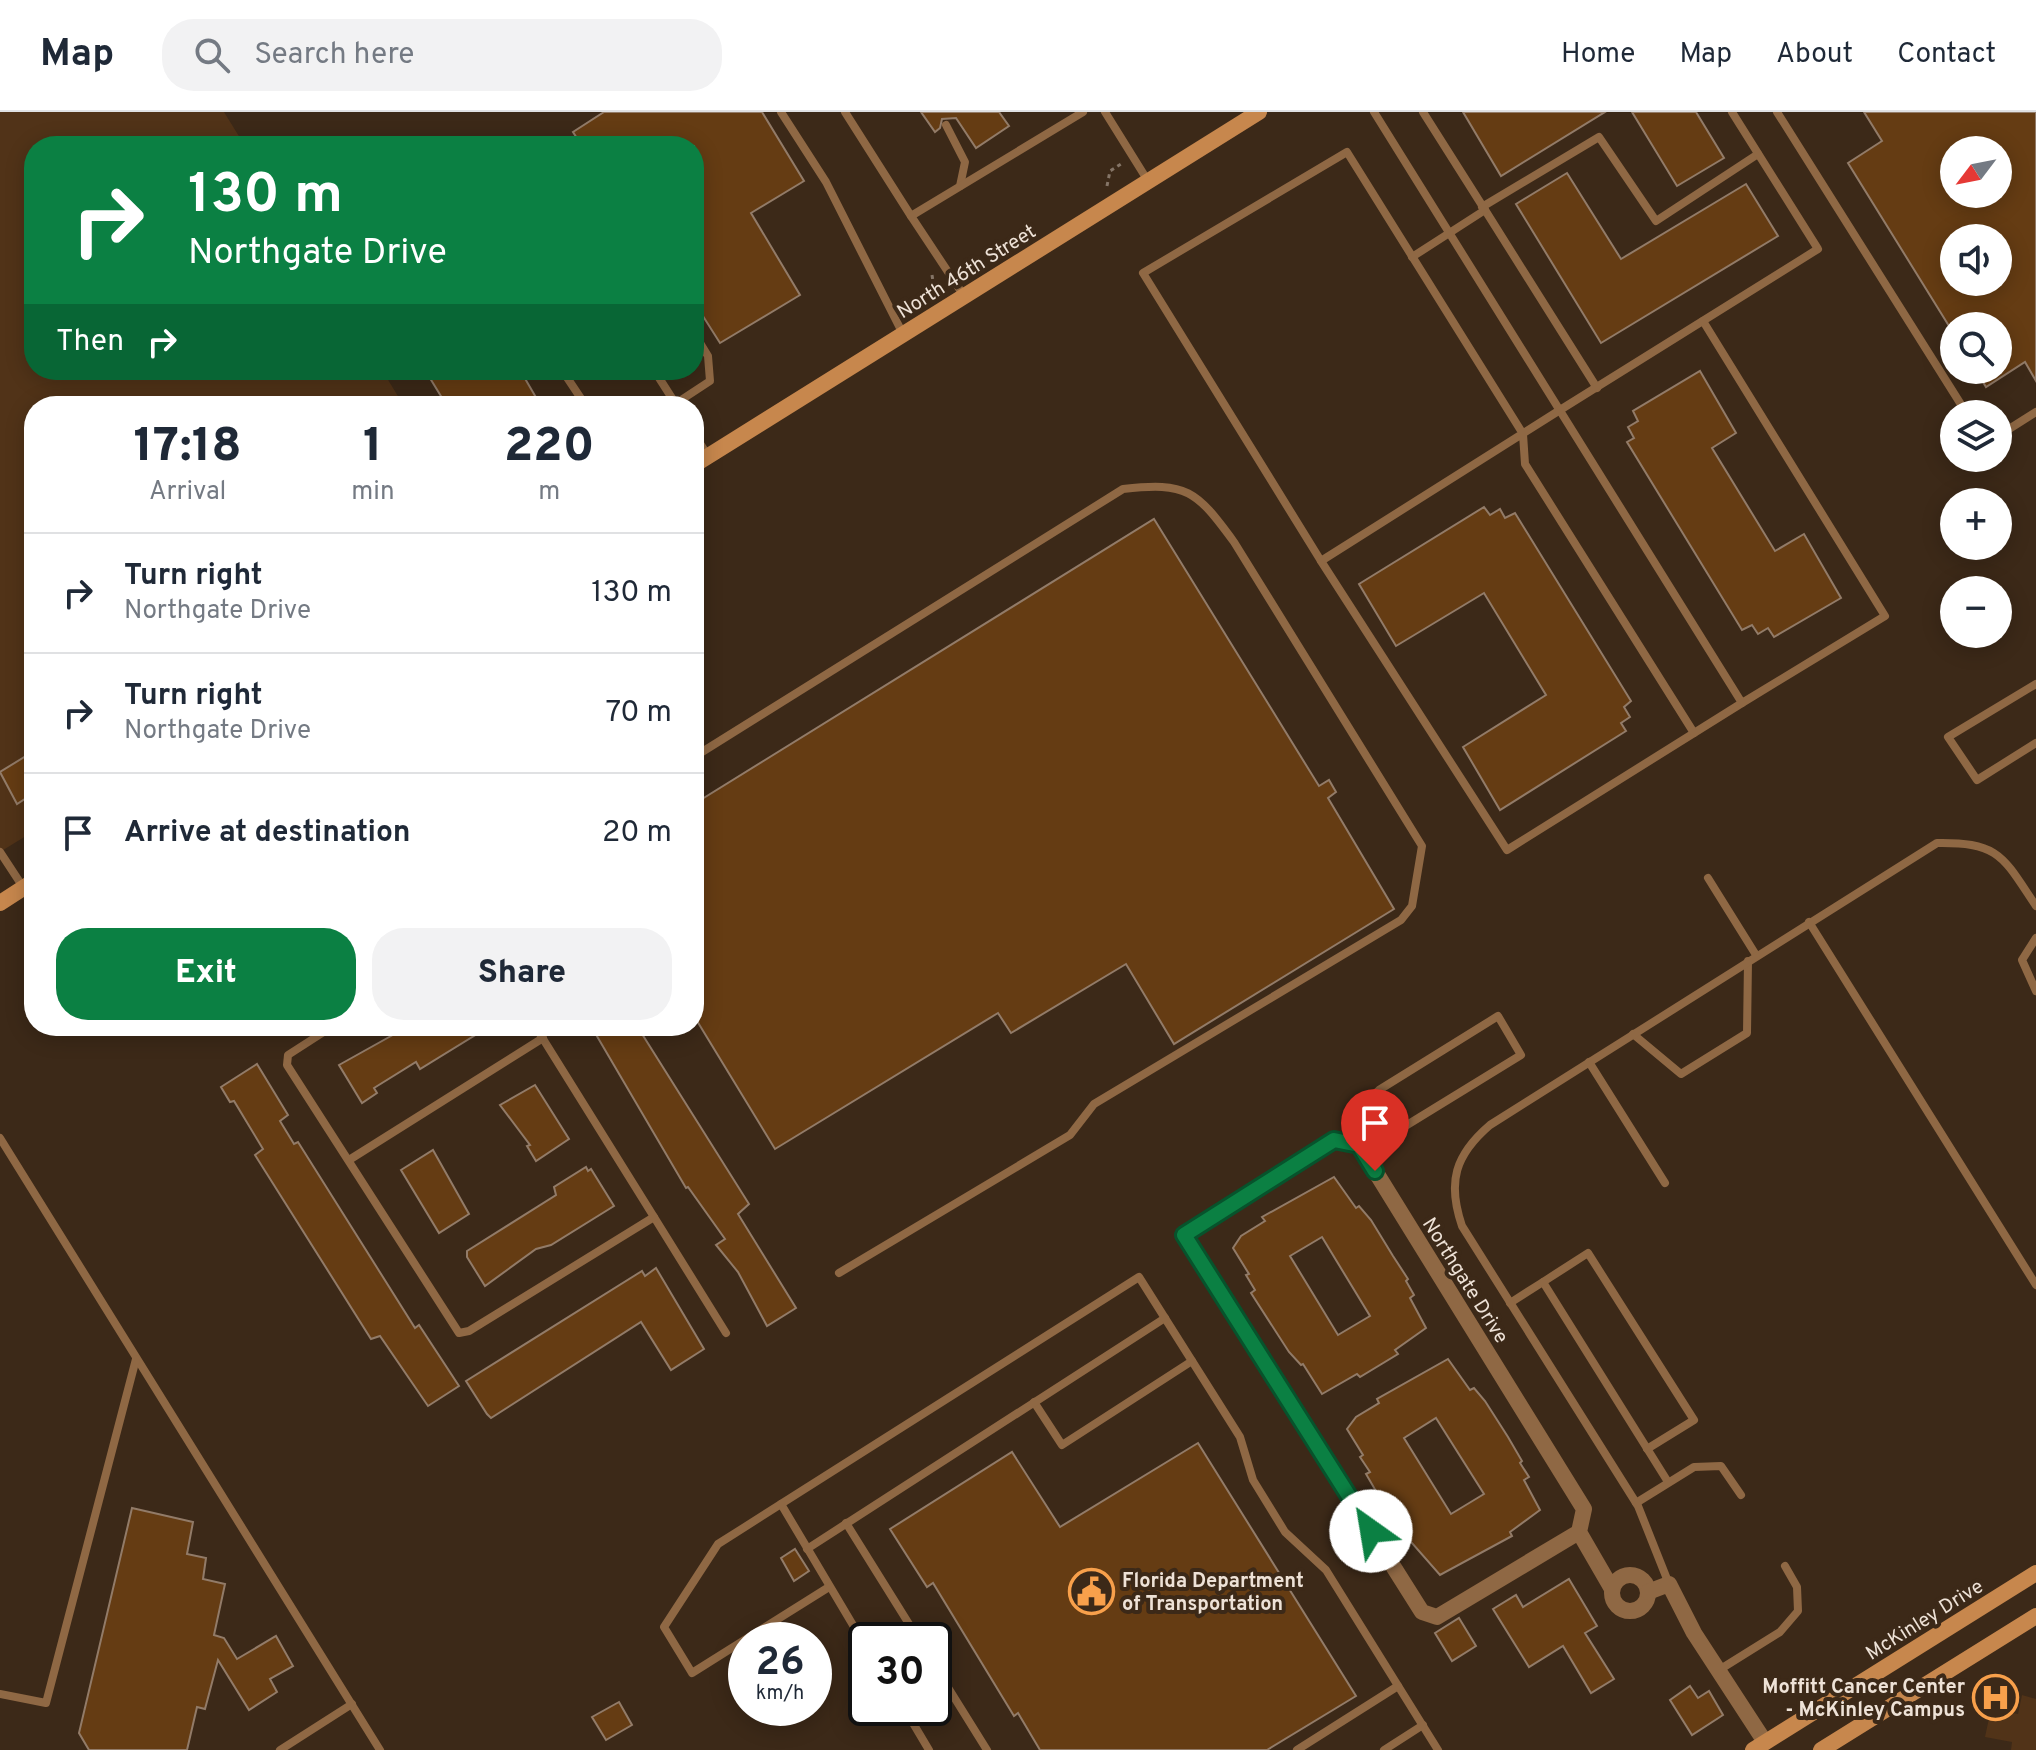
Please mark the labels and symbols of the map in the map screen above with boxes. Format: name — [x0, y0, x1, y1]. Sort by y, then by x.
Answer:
north arrow — [1940, 136, 2012, 208]
street label: North 46th Street — [893, 220, 1041, 326]
pin — [1341, 1089, 1409, 1171]
street label: Northgate Drive — [1415, 1213, 1513, 1349]
position arrow — [1329, 1489, 1413, 1573]
public building icon: Florida Department of Transportation — [1067, 1568, 1115, 1616]
place label: Florida Department of Transportation — [1122, 1569, 1304, 1618]
street label: McKinley Drive — [1861, 1574, 1989, 1667]
speed limit sign: 30 — [848, 1622, 952, 1726]
hospital icon: Moffitt Cancer Center - McKinley Campus — [1972, 1674, 2020, 1722]
place label: Moffitt Cancer Center - McKinley Campus — [1762, 1675, 1966, 1724]

